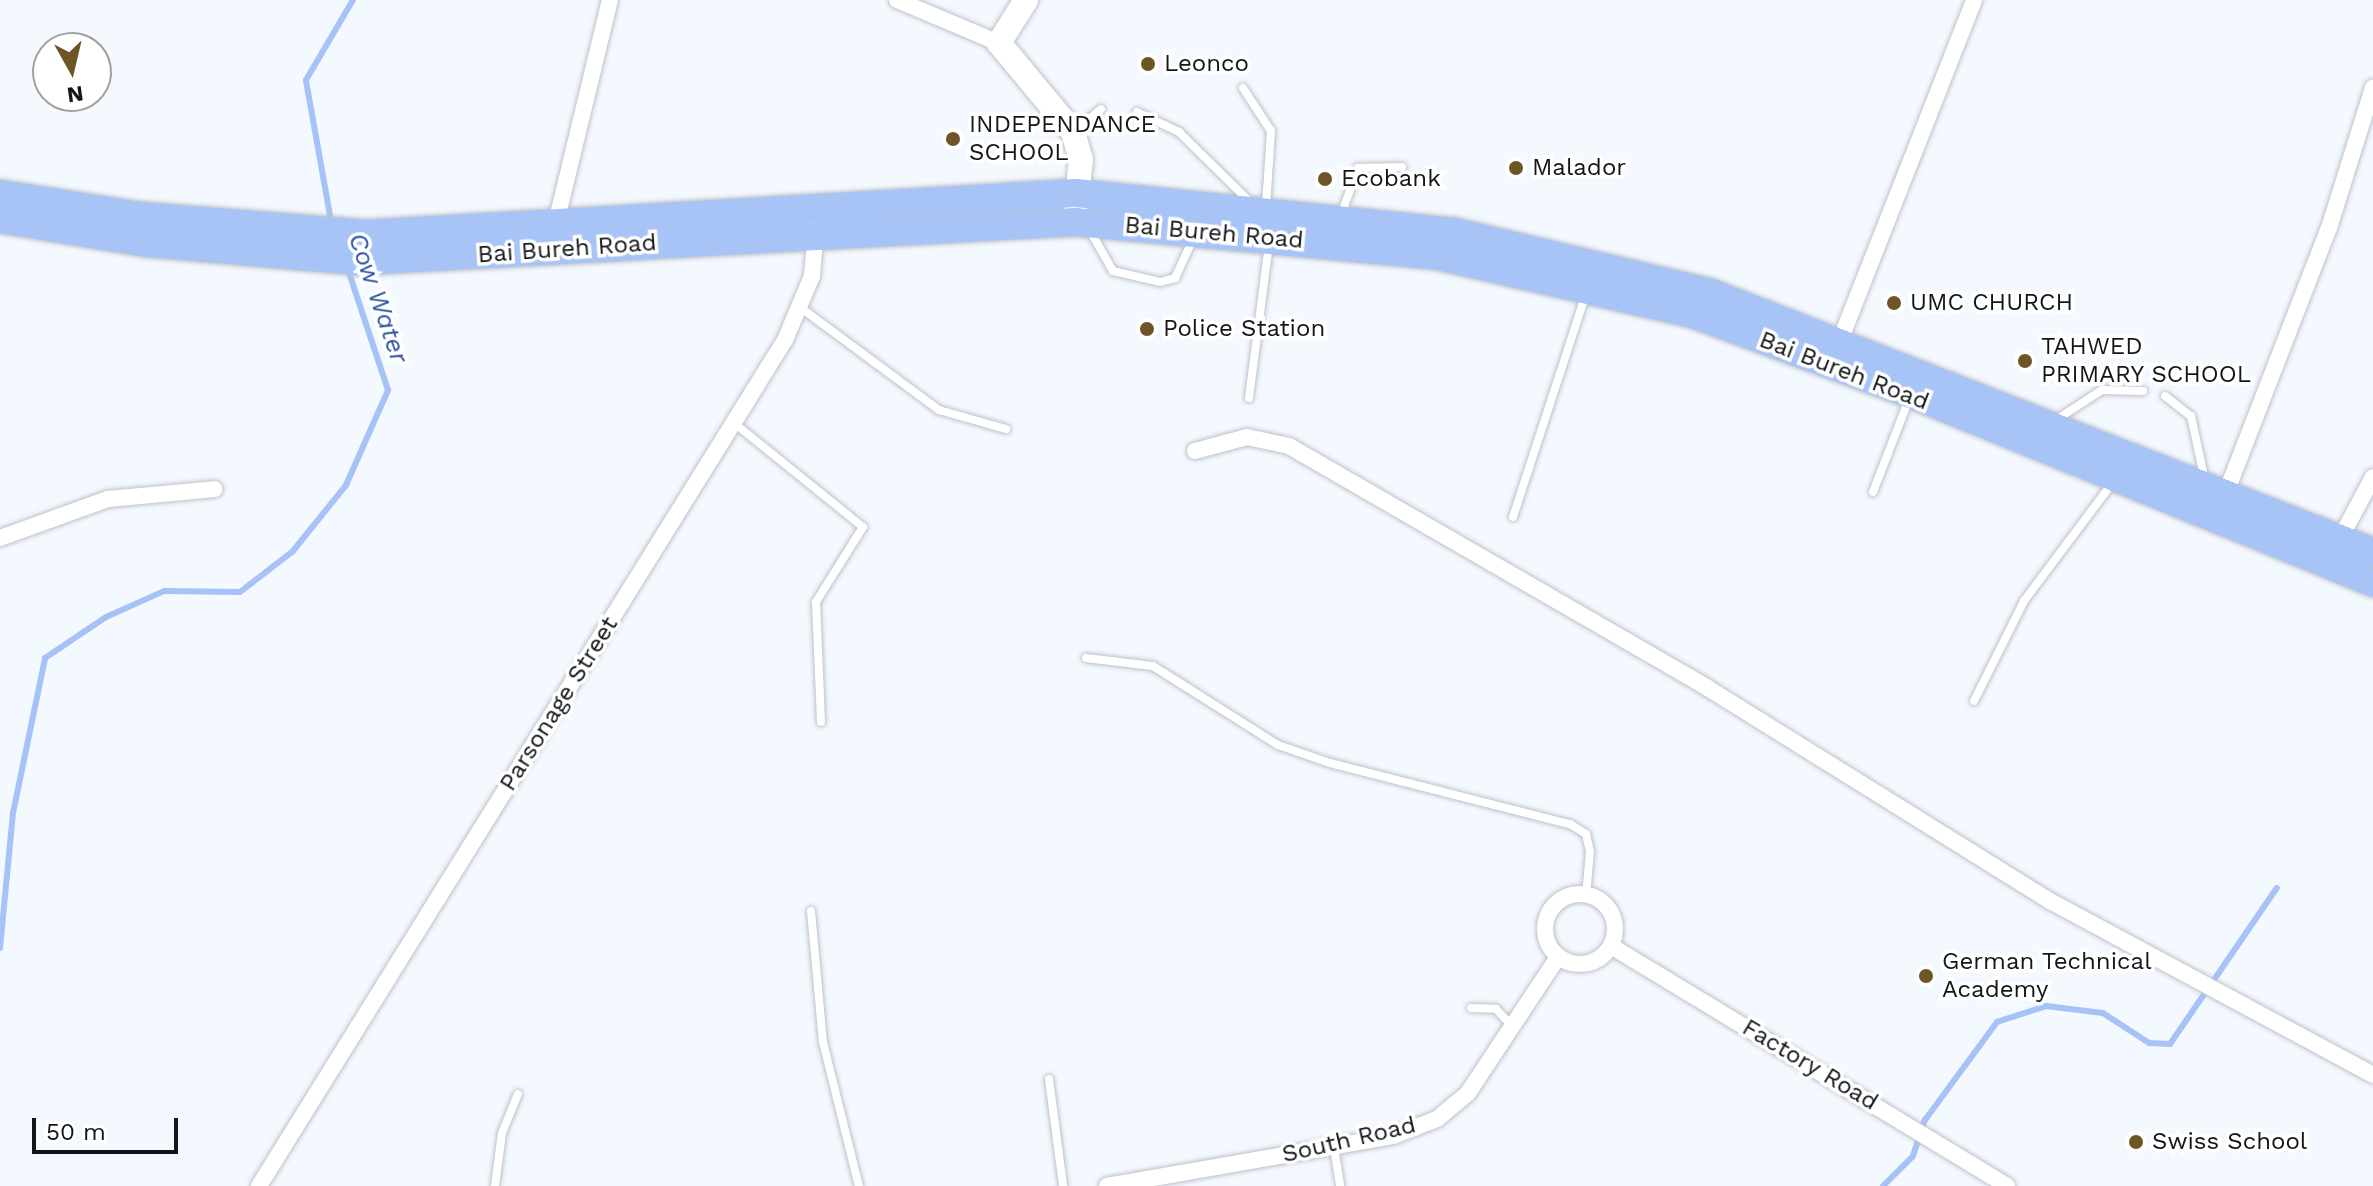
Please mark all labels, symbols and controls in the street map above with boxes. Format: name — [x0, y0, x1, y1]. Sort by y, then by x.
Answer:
north arrow — [32, 32, 112, 112]
place label: Leonco — [1164, 50, 1249, 78]
marker: Leonco — [1139, 55, 1157, 73]
text: N — [65, 81, 85, 108]
place label: INDEPENDANCE SCHOOL — [969, 111, 1156, 167]
marker: INDEPENDANCE SCHOOL — [944, 130, 962, 148]
place label: Malador — [1532, 154, 1626, 182]
marker: Malador — [1507, 159, 1525, 177]
place label: Ecobank — [1341, 165, 1441, 193]
marker: Ecobank — [1316, 170, 1334, 188]
street label: Bai Bureh Road — [1123, 211, 1305, 255]
water label: Cow Water — [341, 228, 415, 368]
street label: Bai Bureh Road — [477, 228, 657, 270]
place label: UMC CHURCH — [1910, 289, 2073, 317]
marker: UMC CHURCH — [1885, 294, 1903, 312]
place label: Police Station — [1163, 315, 1325, 343]
marker: Police Station — [1138, 320, 1156, 338]
street label: Bai Bureh Road — [1755, 325, 1933, 417]
place label: TAHWED PRIMARY SCHOOL — [2041, 333, 2252, 389]
marker: TAHWED PRIMARY SCHOOL — [2016, 352, 2034, 370]
street label: Parsonage Street — [494, 612, 624, 796]
place label: German Technical Academy — [1942, 948, 2152, 1004]
marker: German Technical Academy — [1917, 967, 1935, 985]
street label: Factory Road — [1737, 1013, 1883, 1117]
scale bar — [36, 1102, 182, 1152]
street label: South Road — [1279, 1111, 1419, 1169]
text: 50 m — [46, 1118, 106, 1146]
place label: Swiss School — [2152, 1128, 2307, 1156]
marker: Swiss School — [2127, 1133, 2145, 1151]

